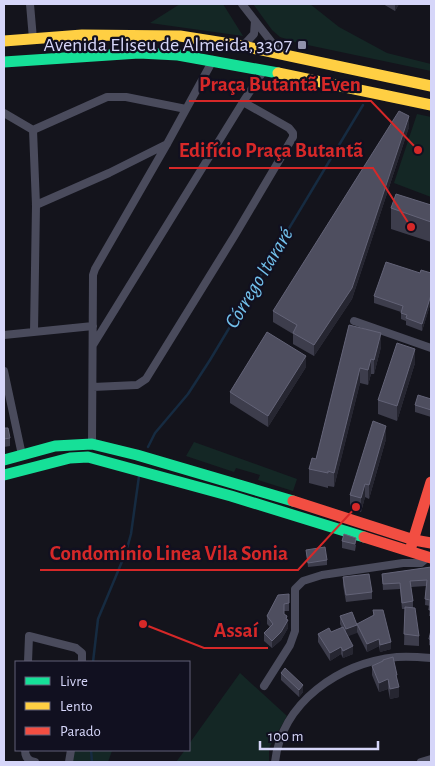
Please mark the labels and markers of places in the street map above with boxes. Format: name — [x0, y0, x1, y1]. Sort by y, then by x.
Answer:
place label: Avenida Eliseu de Almeida, 3307 — [44, 35, 292, 55]
marker: Avenida Eliseu de Almeida, 3307 — [296, 39, 308, 51]
callout: Praça Butantã Even — [189, 65, 371, 101]
callout: Edifício Praça Butantã — [169, 132, 373, 168]
callout: Condomínio Linea Vila Sonia — [40, 534, 298, 570]
callout: Assaí — [204, 612, 268, 648]

